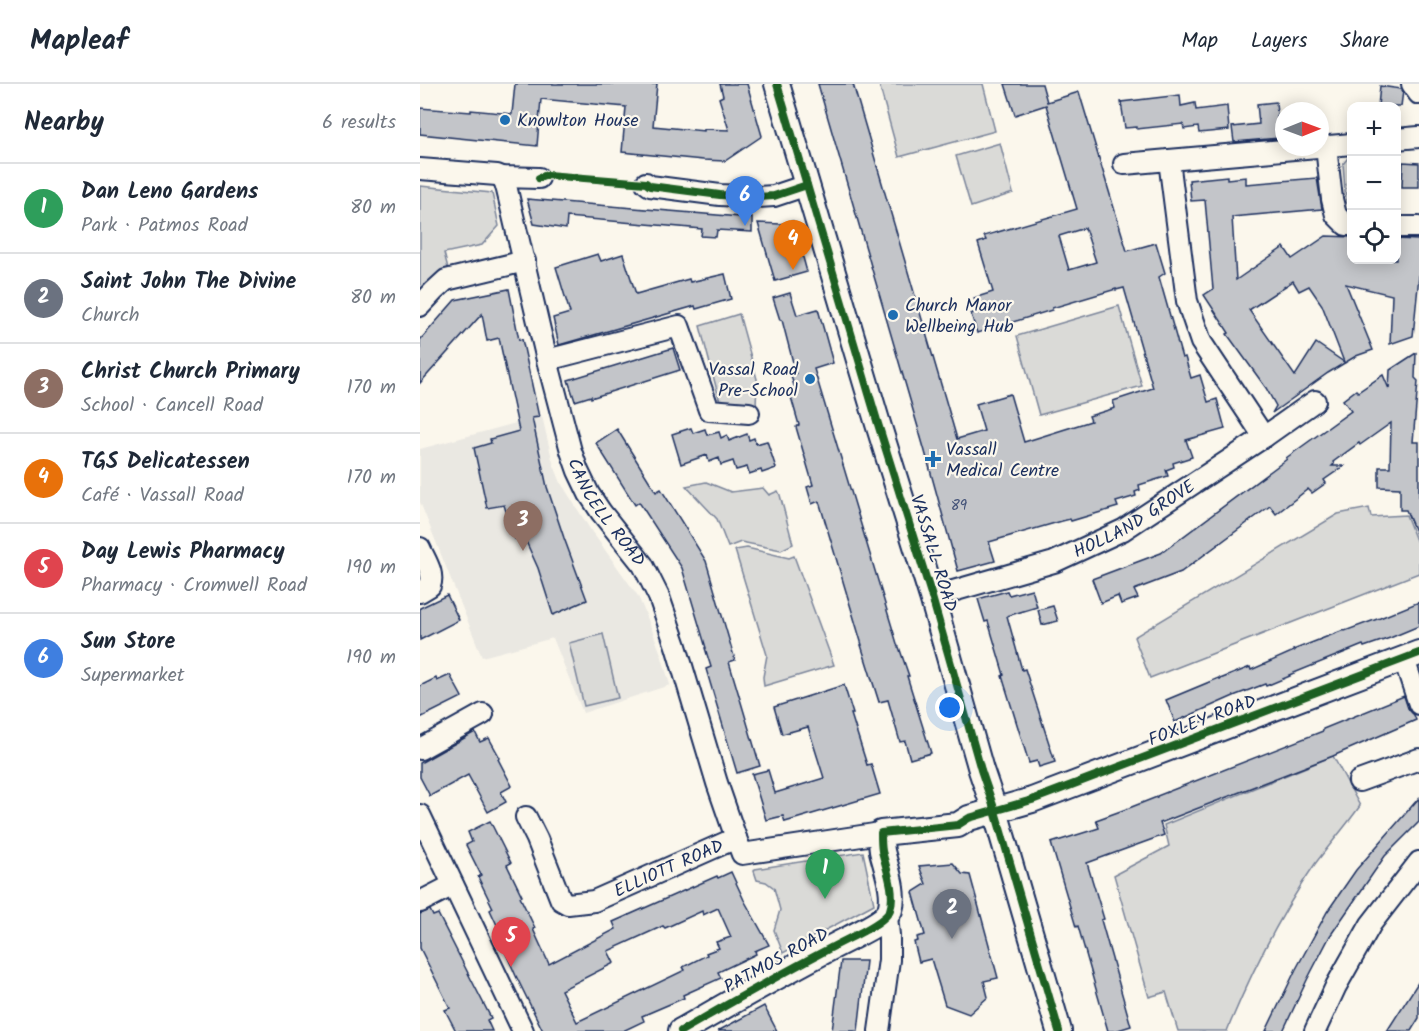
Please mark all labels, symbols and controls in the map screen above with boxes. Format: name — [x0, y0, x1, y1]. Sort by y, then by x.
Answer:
text: Mapleaf — [30, 19, 128, 64]
text: Map — [1181, 25, 1218, 58]
text: Layers — [1251, 25, 1307, 58]
text: Share — [1340, 25, 1389, 58]
text: Nearby — [24, 102, 104, 144]
north arrow — [1275, 102, 1329, 156]
map controls — [1347, 102, 1401, 264]
button: + — [1347, 102, 1401, 156]
text: 6 results — [322, 107, 396, 139]
place label: Knowlton House — [517, 107, 638, 136]
marker: Knowlton House — [498, 113, 512, 127]
button: − — [1347, 156, 1401, 210]
text: Dan Leno Gardens — [81, 175, 258, 210]
pin: 6 — [726, 176, 764, 226]
text: 1 — [40, 192, 47, 224]
text: 80 m — [350, 192, 396, 224]
text: Park · Patmos Road — [81, 210, 248, 242]
button: locate — [1347, 210, 1401, 264]
pin: 4 — [774, 220, 812, 270]
text: Saint John The Divine — [81, 265, 296, 300]
text: 2 — [38, 282, 49, 314]
text: 80 m — [350, 282, 396, 314]
place label: Church Manor Wellbeing Hub — [905, 292, 1014, 342]
text: Church — [81, 300, 140, 332]
marker: Church Manor Wellbeing Hub — [886, 308, 900, 322]
text: Christ Church Primary — [81, 355, 300, 390]
place label: Vassal Road Pre-School — [708, 356, 799, 406]
text: 3 — [38, 372, 49, 404]
text: 170 m — [347, 372, 396, 404]
marker: Vassal Road Pre-School — [803, 372, 817, 386]
text: School · Cancell Road — [81, 390, 263, 422]
place label: Vassall Medical Centre — [946, 436, 1059, 486]
text: TGS Delicatessen — [81, 445, 250, 480]
marker: Vassall Medical Centre — [924, 450, 942, 468]
street label: CANCELL ROAD — [559, 454, 652, 574]
text: 4 — [38, 462, 49, 494]
text: 170 m — [347, 462, 396, 494]
street label: HOLLAND GROVE — [1069, 473, 1202, 567]
text: Café · Vassall Road — [81, 480, 244, 512]
street label: VASSALL ROAD — [901, 491, 964, 616]
house number: 89 — [951, 494, 968, 518]
pin: 3 — [504, 502, 542, 551]
text: Day Lewis Pharmacy — [81, 535, 285, 570]
text: 5 — [38, 552, 49, 584]
text: 190 m — [346, 552, 396, 584]
text: Pharmacy · Cromwell Road — [81, 570, 307, 602]
text: Sun Store — [81, 625, 175, 660]
text: 6 — [38, 642, 49, 674]
text: 190 m — [346, 642, 396, 674]
text: Supermarket — [81, 660, 184, 692]
street label: FOXLEY ROAD — [1144, 687, 1261, 755]
your location — [935, 693, 964, 722]
street label: ELLIOTT ROAD — [610, 832, 729, 906]
pin: 1 — [806, 850, 844, 899]
pin: 2 — [932, 890, 972, 939]
pin: 5 — [492, 918, 530, 967]
street label: PATMOS ROAD — [719, 920, 835, 1002]

